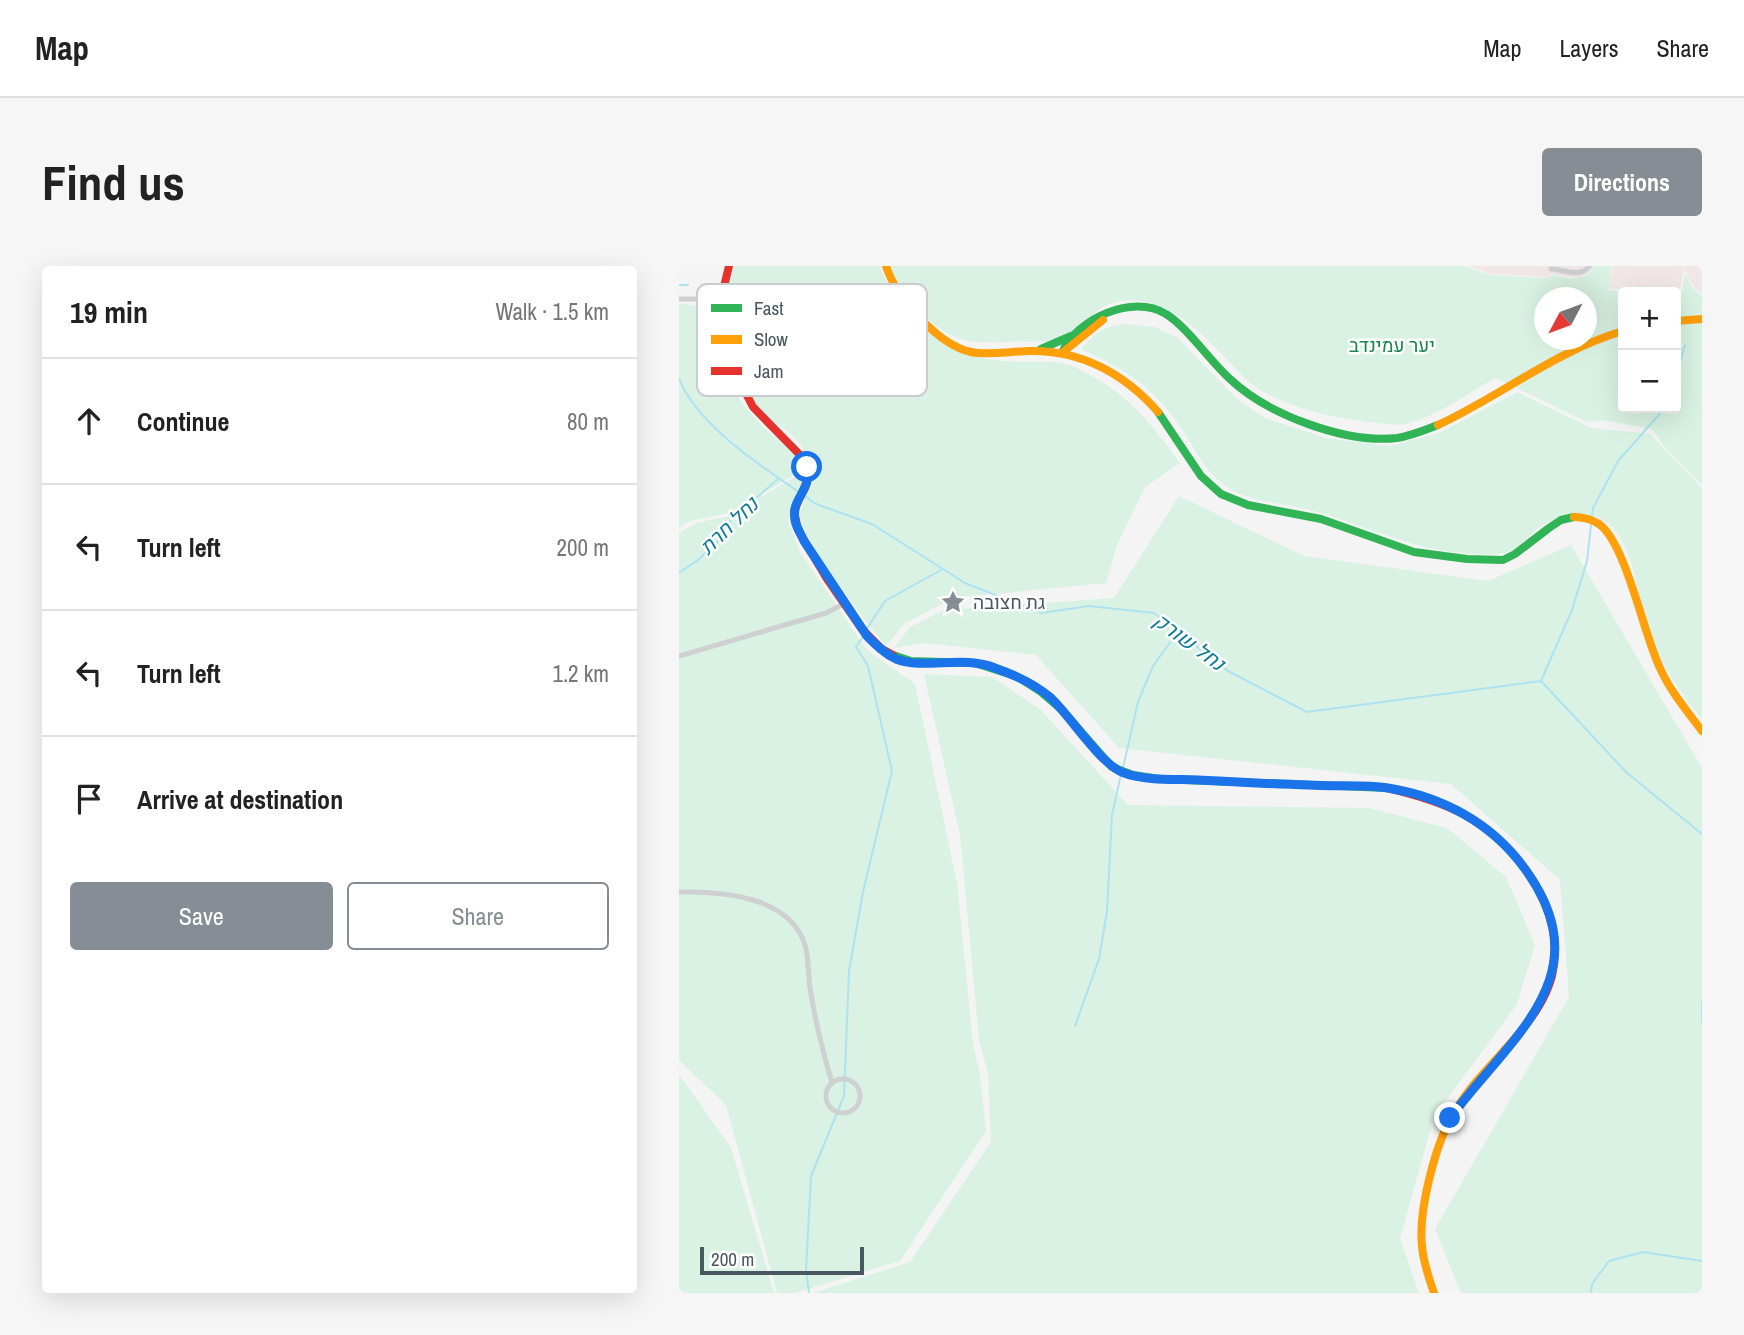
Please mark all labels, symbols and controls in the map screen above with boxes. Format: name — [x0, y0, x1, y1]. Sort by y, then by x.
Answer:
text: Map — [35, 26, 89, 70]
text: Map — [1483, 32, 1521, 64]
text: Layers — [1559, 32, 1618, 64]
text: Share — [1656, 32, 1709, 64]
button: Directions — [1542, 148, 1702, 216]
text: Find us — [42, 149, 185, 215]
legend — [697, 284, 927, 396]
north arrow — [1534, 287, 1597, 350]
map controls — [1618, 287, 1681, 413]
button: + — [1618, 287, 1681, 350]
text: 19 min — [70, 292, 148, 332]
text: Fast — [754, 295, 784, 321]
text: Walk · 1.5 km — [495, 296, 609, 327]
text: Slow — [754, 326, 789, 352]
park label: יער עמינדב — [1349, 332, 1435, 358]
button: − — [1618, 350, 1681, 413]
text: Jam — [754, 358, 783, 384]
icon: ahead — [70, 402, 108, 440]
text: Continue — [137, 404, 229, 439]
text: 80 m — [567, 406, 609, 437]
route start — [791, 451, 822, 482]
water label: נחל חרת — [693, 489, 766, 561]
icon: left — [70, 528, 108, 566]
text: Turn left — [137, 530, 221, 565]
text: 200 m — [557, 532, 609, 563]
place icon: גת חצובה — [939, 588, 967, 616]
place label: גת חצובה — [973, 589, 1045, 615]
water label: נחל שורק — [1148, 606, 1232, 678]
icon: left — [70, 654, 108, 692]
text: Turn left — [137, 656, 221, 691]
text: 1.2 km — [552, 658, 609, 689]
icon: arrive — [70, 780, 108, 818]
text: Arrive at destination — [137, 782, 343, 817]
button: Save — [70, 882, 333, 950]
button: Share — [347, 882, 609, 950]
route end — [1434, 1102, 1465, 1133]
scale bar — [700, 1244, 865, 1276]
text: 200 m — [711, 1246, 754, 1272]

